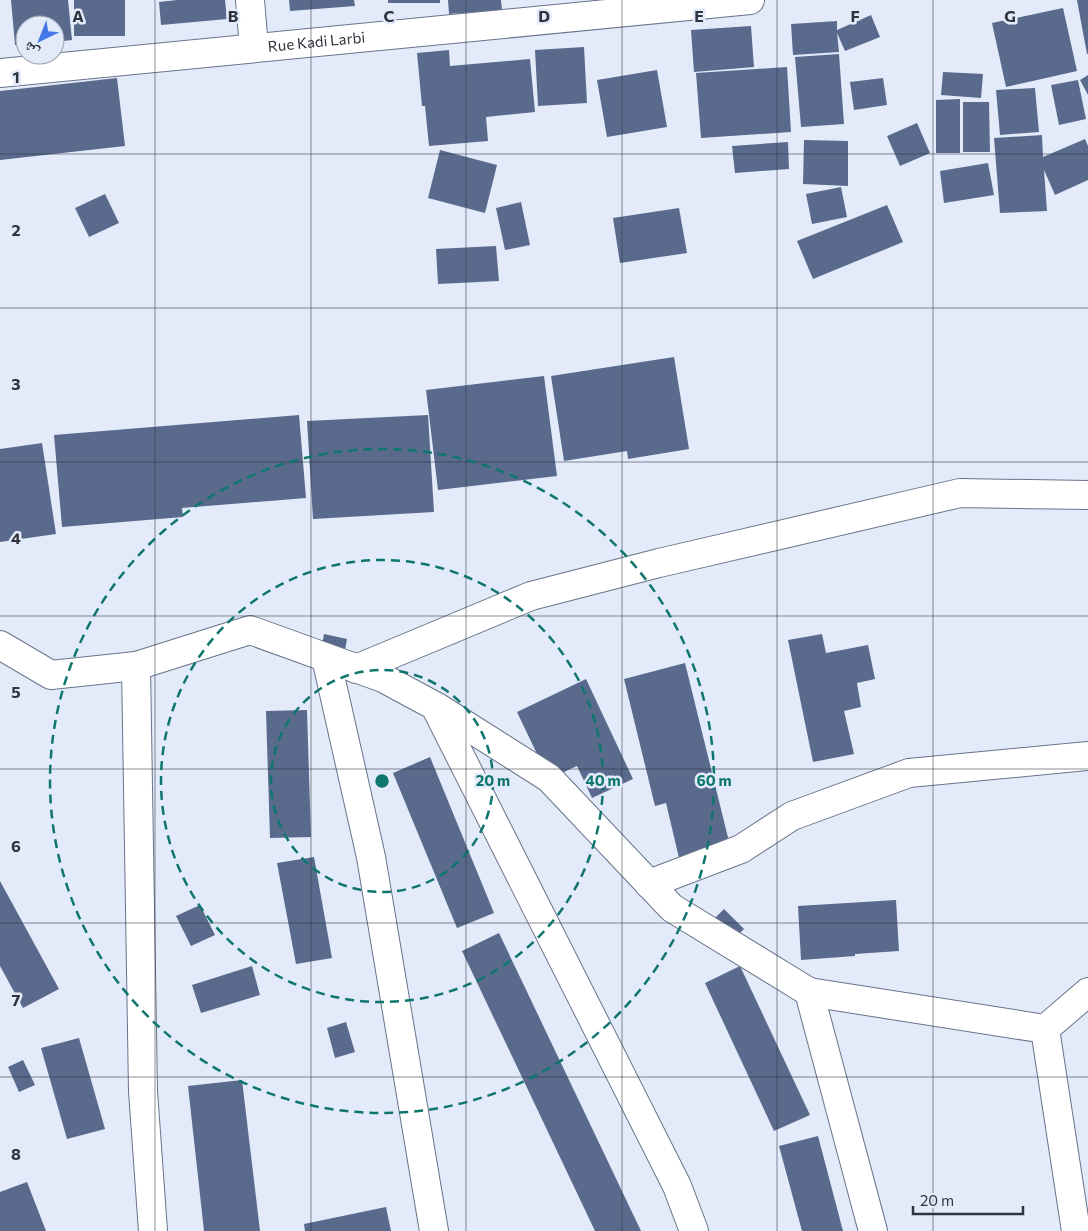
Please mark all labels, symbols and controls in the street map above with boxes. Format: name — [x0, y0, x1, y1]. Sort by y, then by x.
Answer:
text: A — [72, 6, 84, 25]
text: B — [228, 6, 239, 25]
text: C — [384, 6, 395, 25]
text: D — [538, 6, 550, 25]
text: E — [694, 6, 704, 25]
text: F — [850, 6, 860, 25]
text: G — [1004, 6, 1016, 25]
north arrow — [15, 15, 65, 65]
street label: Rue Kadi Larbi — [267, 28, 366, 55]
text: ش — [19, 38, 43, 61]
text: 1 — [12, 67, 20, 86]
text: 2 — [11, 220, 21, 239]
text: 3 — [11, 374, 21, 393]
text: 4 — [11, 528, 21, 547]
text: 5 — [11, 682, 21, 701]
text: 20 m — [476, 771, 510, 789]
text: 40 m — [585, 771, 621, 789]
text: 60 m — [696, 771, 732, 789]
centre of rings — [373, 772, 391, 790]
text: 6 — [11, 836, 21, 855]
text: 7 — [12, 990, 21, 1009]
text: 8 — [11, 1144, 21, 1163]
scale bar — [913, 1184, 1023, 1216]
text: 20 m — [920, 1191, 954, 1209]

